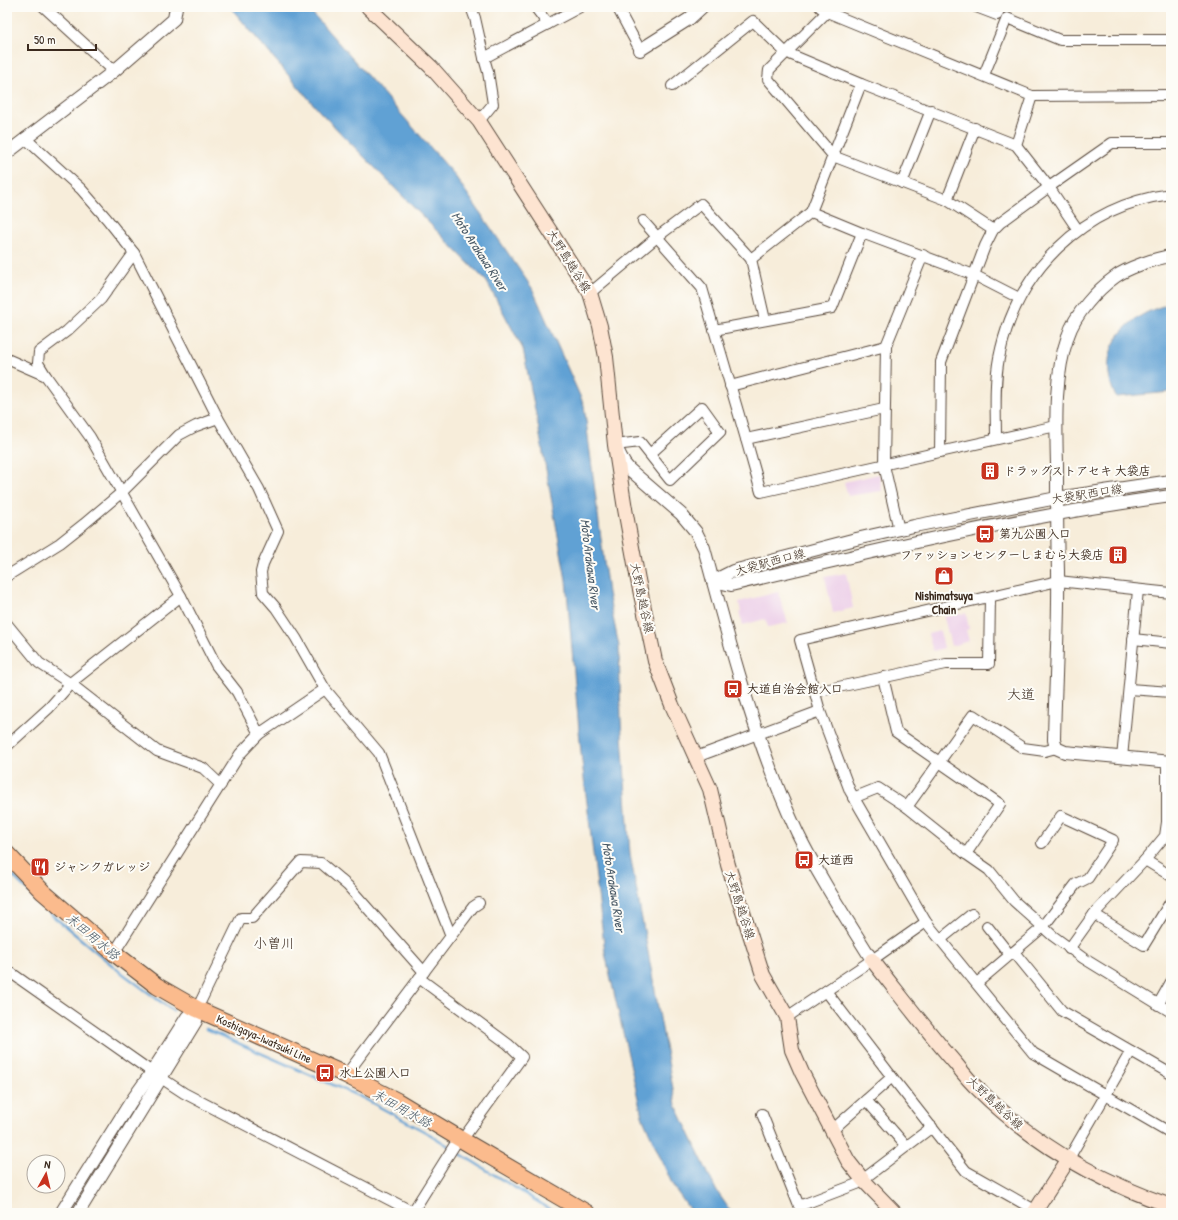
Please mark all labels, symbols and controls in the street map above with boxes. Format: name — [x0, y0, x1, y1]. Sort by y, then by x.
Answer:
scale bar — [28, 26, 96, 52]
text: 50 m — [34, 31, 55, 48]
water label: Moto Arakawa River — [448, 208, 513, 296]
street label: 大野島越谷線 — [543, 226, 596, 296]
building icon: ドラッグストアセキ 大袋店 — [979, 460, 1001, 482]
place label: ドラッグストアセキ 大袋店 — [1004, 462, 1151, 479]
street label: 大袋駅西口線 — [1050, 479, 1124, 508]
water label: Moto Arakawa River — [577, 518, 606, 612]
bus stop icon: 第九公園入口 — [974, 523, 996, 545]
place label: 第九公園入口 — [999, 525, 1071, 542]
street label: 大袋駅西口線 — [733, 544, 807, 579]
building icon: ファッションセンターしまむら大袋店 — [1107, 544, 1129, 566]
place label: ファッションセンターしまむら大袋店 — [900, 546, 1104, 563]
street label: 大野島越谷線 — [627, 561, 658, 635]
shop icon: Nishimatsuya Chain — [933, 565, 955, 587]
place label: Nishimatsuya Chain — [915, 587, 973, 618]
bus stop icon: 大道自治会館入口 — [722, 678, 744, 700]
place label: 大道自治会館入口 — [747, 680, 843, 697]
district label: 大道 — [1007, 684, 1035, 703]
water label: Moto Arakawa River — [598, 841, 630, 935]
bus stop icon: 大道西 — [793, 849, 815, 871]
place label: 大道西 — [818, 851, 854, 868]
restaurant icon: ジャンクガレッジ — [29, 856, 51, 878]
place label: ジャンクガレッジ — [54, 858, 150, 875]
street label: 大野島越谷線 — [721, 868, 760, 942]
water label: 末田用水路 — [62, 908, 124, 964]
district label: 小曽川 — [253, 933, 295, 952]
street label: Koshigaya-Iwatsuki Line — [214, 1010, 315, 1067]
bus stop icon: 水上公園入口 — [314, 1062, 336, 1084]
place label: 水上公園入口 — [339, 1064, 411, 1081]
street label: 大野島越谷線 — [963, 1072, 1027, 1133]
water label: 末田用水路 — [369, 1084, 436, 1132]
north arrow — [26, 1154, 66, 1194]
text: N — [44, 1157, 51, 1171]

